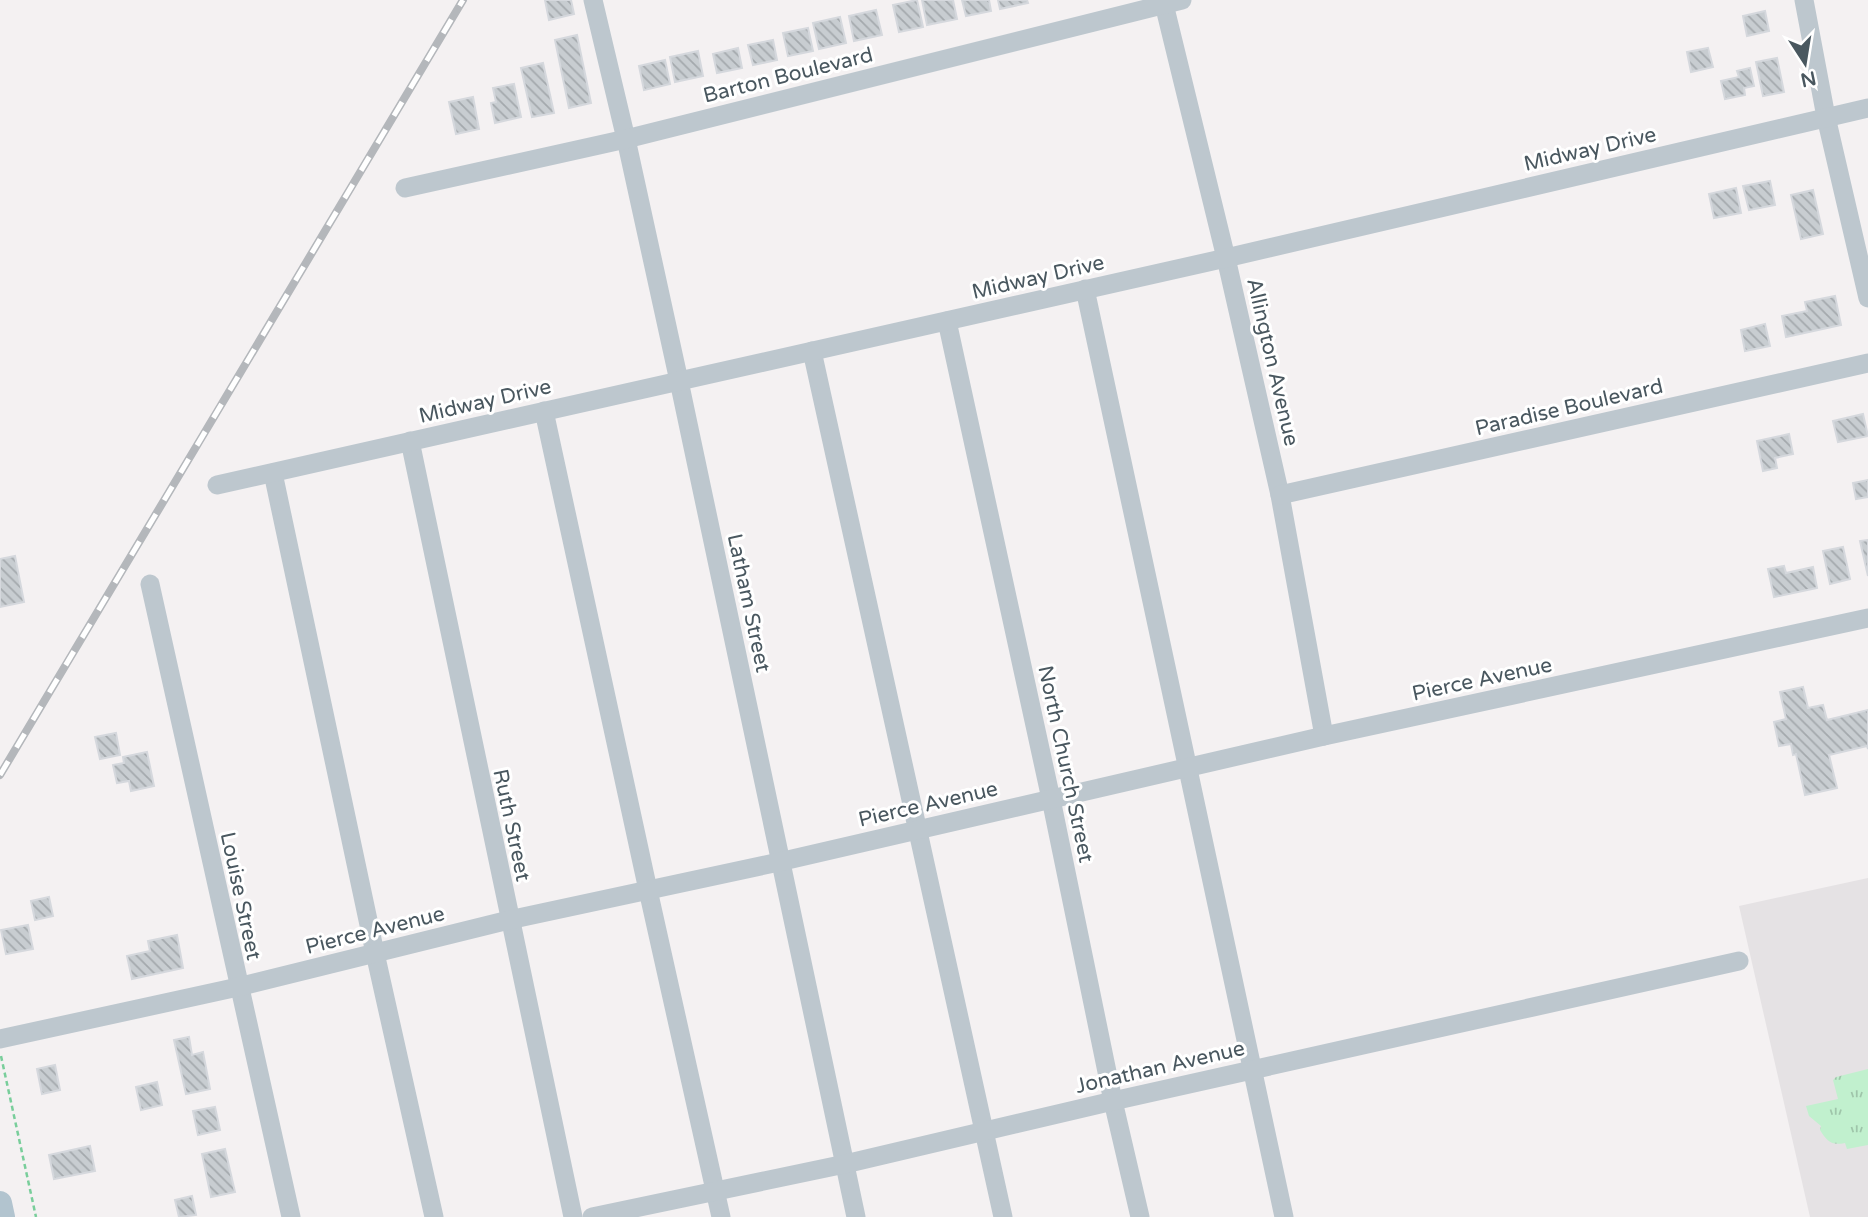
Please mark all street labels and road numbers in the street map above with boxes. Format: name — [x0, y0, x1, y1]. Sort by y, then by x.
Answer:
street label: Barton Boulevard — [701, 42, 876, 109]
street label: Midway Drive — [1521, 122, 1659, 177]
street label: Midway Drive — [969, 250, 1107, 305]
street label: Allington Avenue — [1241, 276, 1304, 448]
street label: Midway Drive — [416, 374, 554, 429]
street label: Paradise Boulevard — [1473, 374, 1665, 441]
street label: Latham Street — [722, 532, 775, 675]
street label: Pierce Avenue — [1410, 652, 1554, 707]
street label: North Church Street — [1032, 663, 1099, 865]
street label: Ruth Street — [487, 767, 536, 883]
street label: Pierce Avenue — [856, 776, 1000, 833]
street label: Louise Street — [215, 830, 266, 962]
street label: Pierce Avenue — [303, 901, 447, 960]
street label: Jonathan Avenue — [1073, 1036, 1247, 1099]

